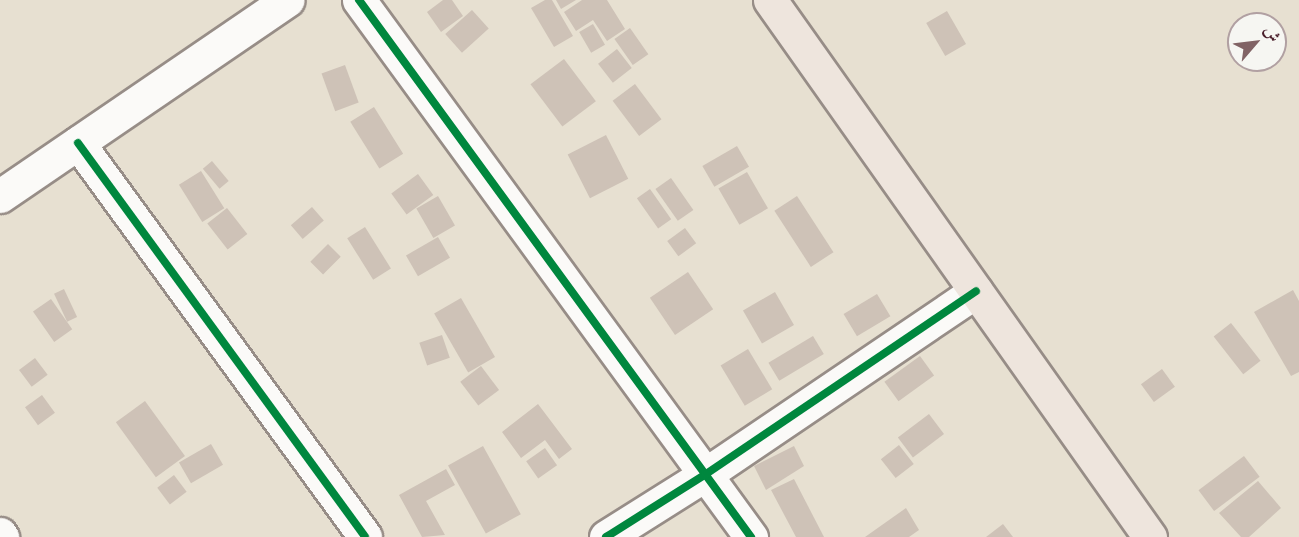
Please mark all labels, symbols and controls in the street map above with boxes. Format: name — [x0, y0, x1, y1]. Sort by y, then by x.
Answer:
north arrow — [1227, 12, 1287, 72]
text: ش — [1260, 24, 1282, 45]

